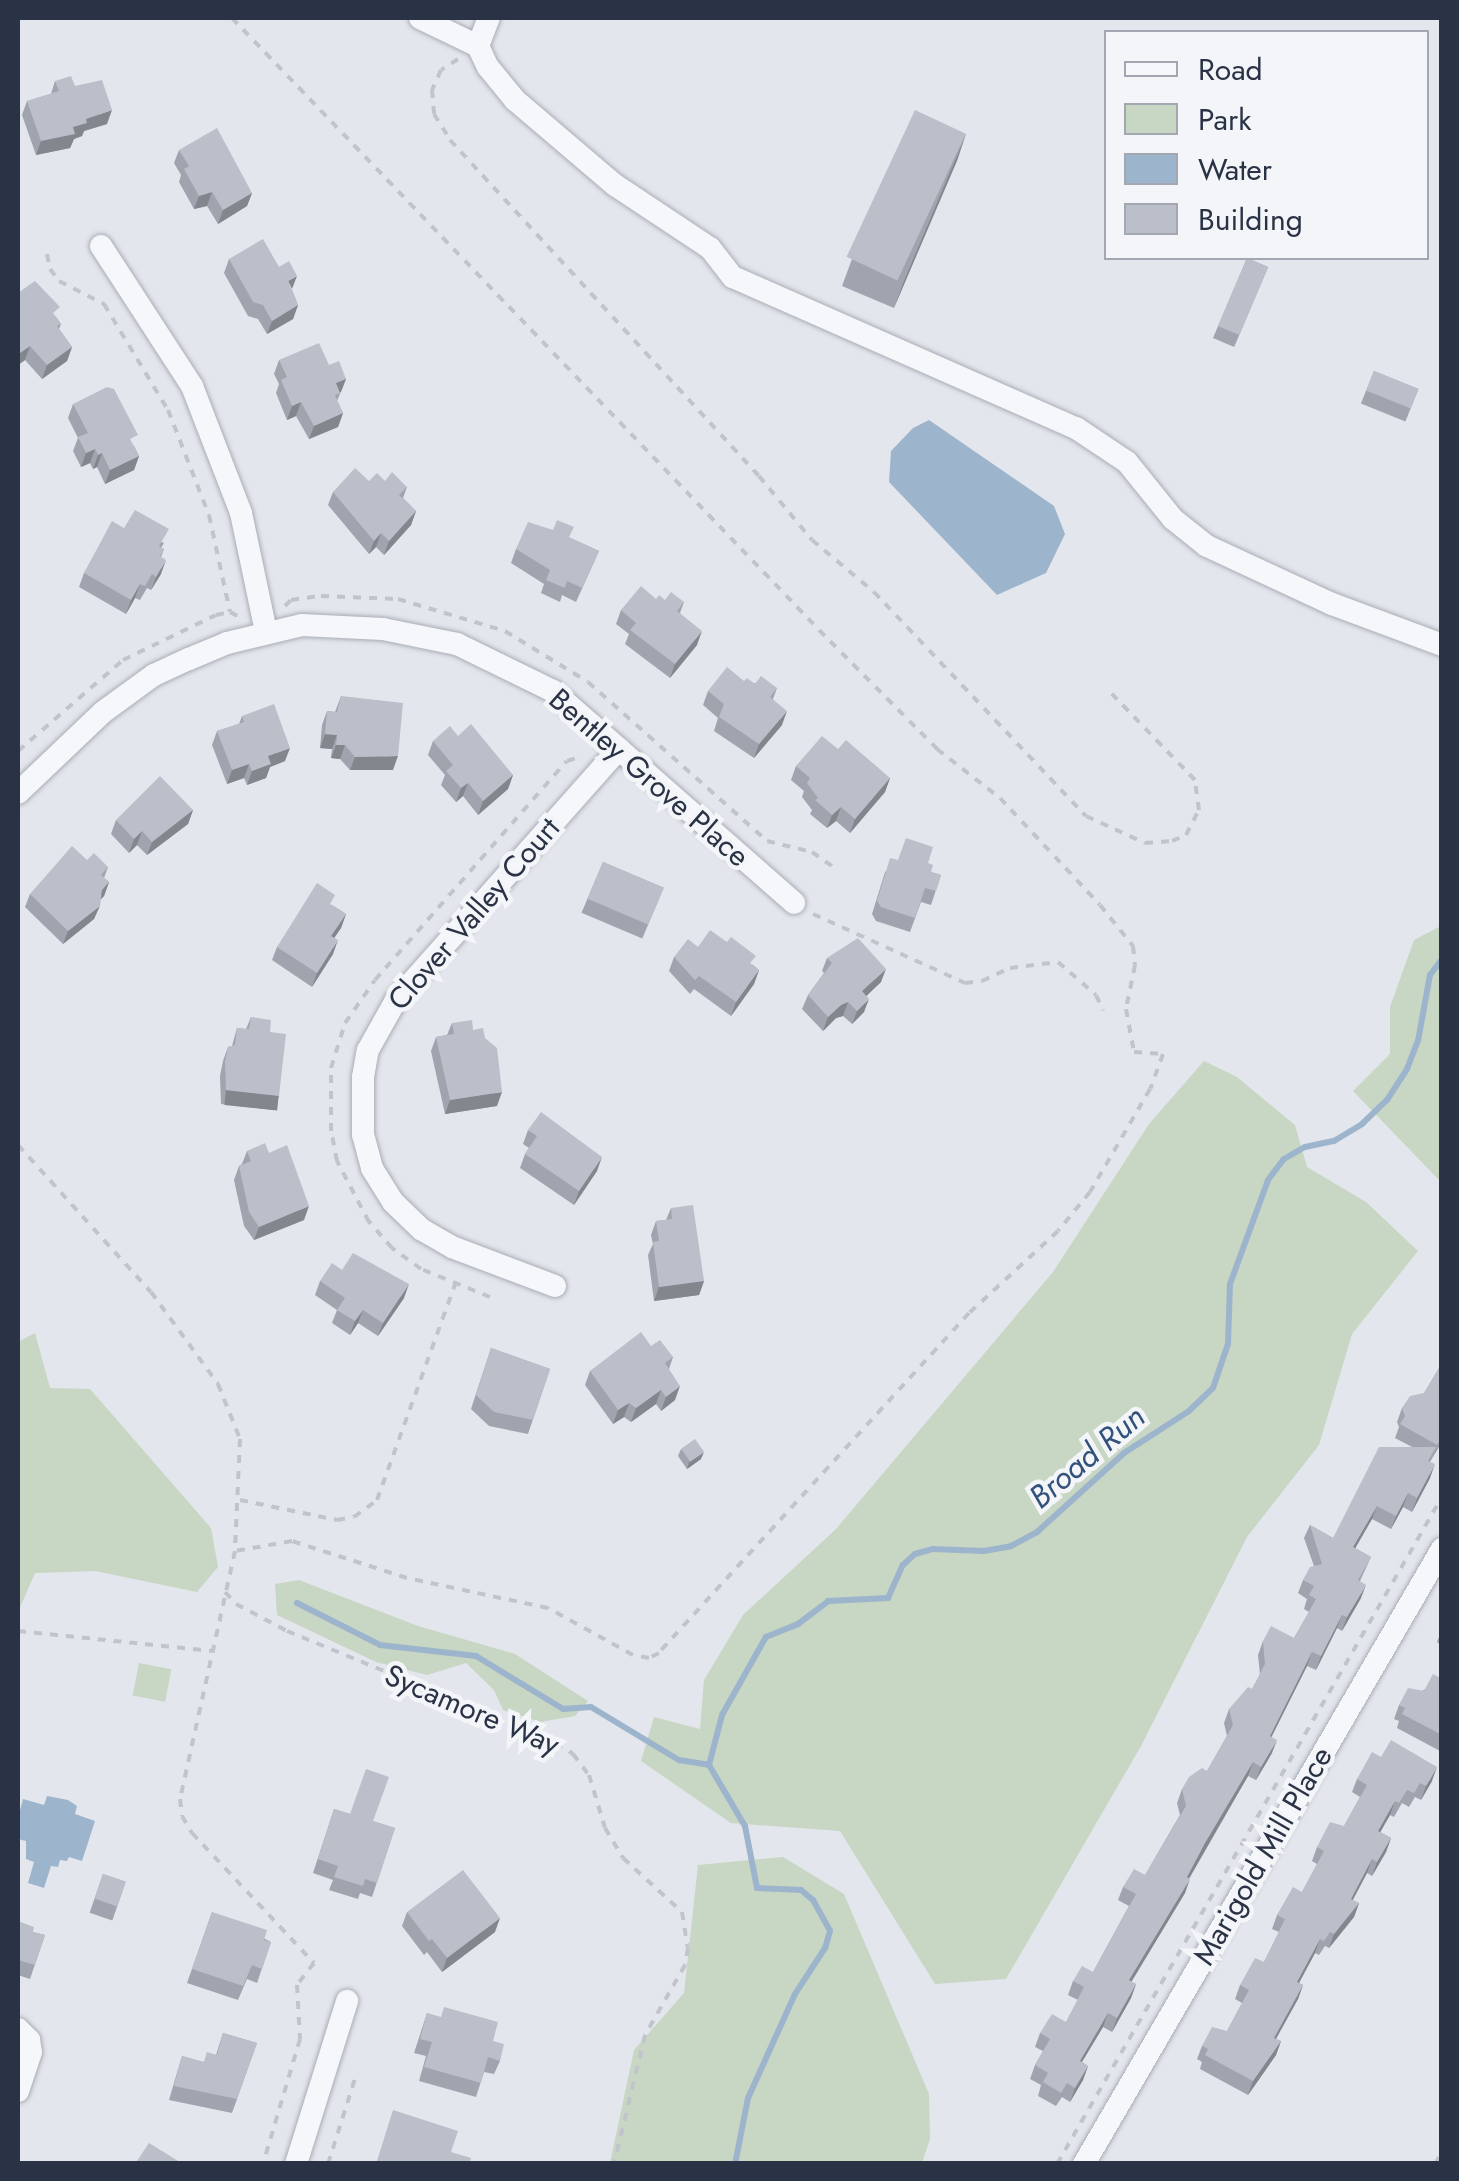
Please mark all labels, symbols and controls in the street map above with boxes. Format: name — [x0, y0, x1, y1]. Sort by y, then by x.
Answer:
legend — [1104, 30, 1429, 260]
text: Road — [1198, 48, 1263, 91]
text: Park — [1198, 98, 1251, 141]
text: Water — [1198, 148, 1272, 191]
text: Building — [1198, 198, 1303, 241]
street label: Bentley Grove Place — [542, 681, 756, 875]
street label: Clover Valley Court — [381, 810, 567, 1018]
water label: Broad Run — [1021, 1397, 1153, 1517]
street label: Sycamore Way — [379, 1657, 565, 1763]
street label: Marigold Mill Place — [1186, 1741, 1340, 1971]

